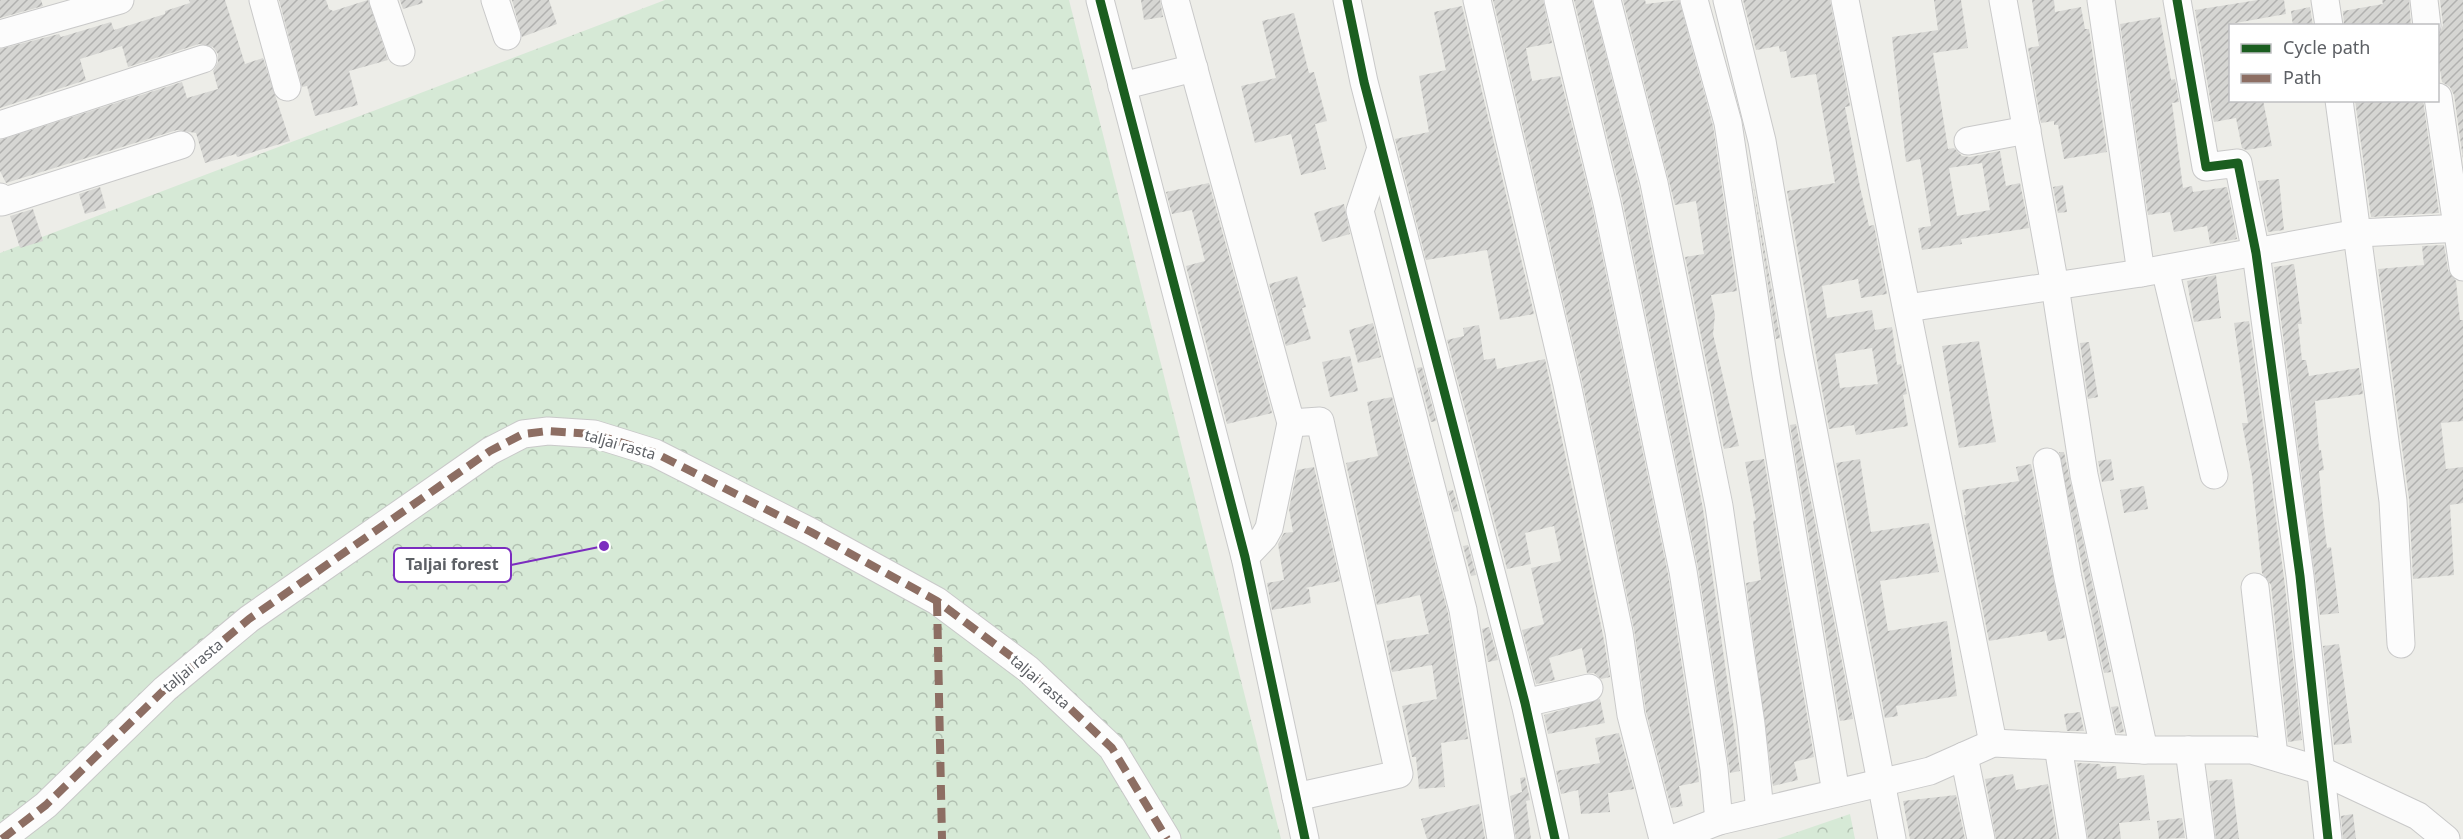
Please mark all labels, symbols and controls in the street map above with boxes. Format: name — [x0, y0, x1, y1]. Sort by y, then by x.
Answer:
legend — [2229, 24, 2439, 102]
text: Cycle path — [2283, 35, 2370, 59]
text: Path — [2283, 65, 2322, 89]
street label: taljai rasta — [582, 424, 658, 464]
callout: Taljai forest — [394, 548, 511, 582]
text: Taljai forest — [405, 553, 499, 575]
street label: taljai rasta — [158, 634, 227, 696]
street label: taljai rasta — [1007, 650, 1075, 713]

